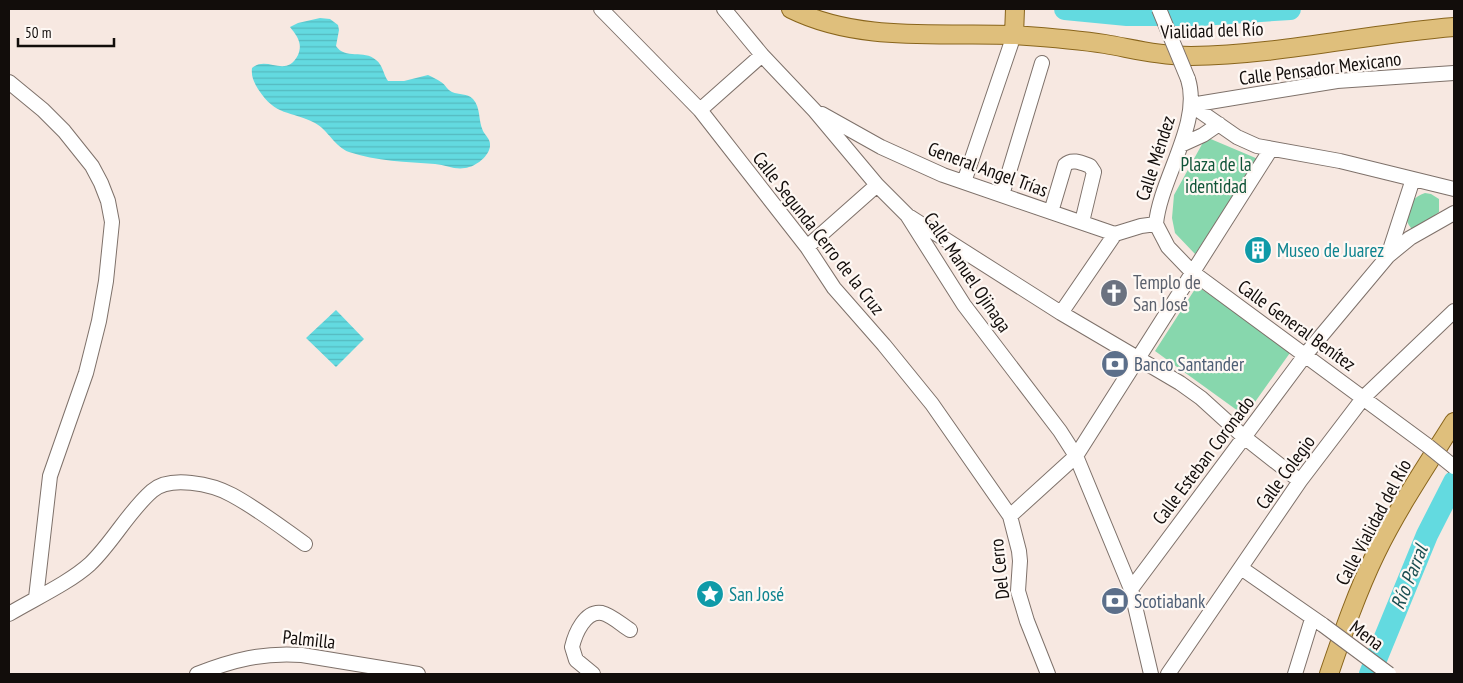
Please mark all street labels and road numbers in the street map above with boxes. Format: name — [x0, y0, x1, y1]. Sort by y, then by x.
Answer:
street label: Vialidad del Río — [1159, 16, 1264, 44]
street label: Calle Pensador Mexicano — [1238, 46, 1402, 90]
street label: Calle Méndez — [1130, 112, 1180, 203]
street label: General Angel Trías — [925, 136, 1051, 202]
street label: Calle Segunda Cerro de la Cruz — [748, 146, 890, 320]
street label: Calle Manuel Ojinaga — [919, 207, 1017, 337]
street label: Calle General Benítez — [1233, 274, 1361, 376]
street label: Calle Esteban Coronado — [1147, 391, 1259, 529]
street label: Calle Colegio — [1250, 430, 1320, 514]
street label: Calle Vialidad del Río — [1330, 455, 1416, 589]
street label: Del Cerro — [984, 537, 1014, 601]
street label: Mena — [1345, 615, 1389, 655]
street label: Palmilla — [281, 624, 337, 654]

